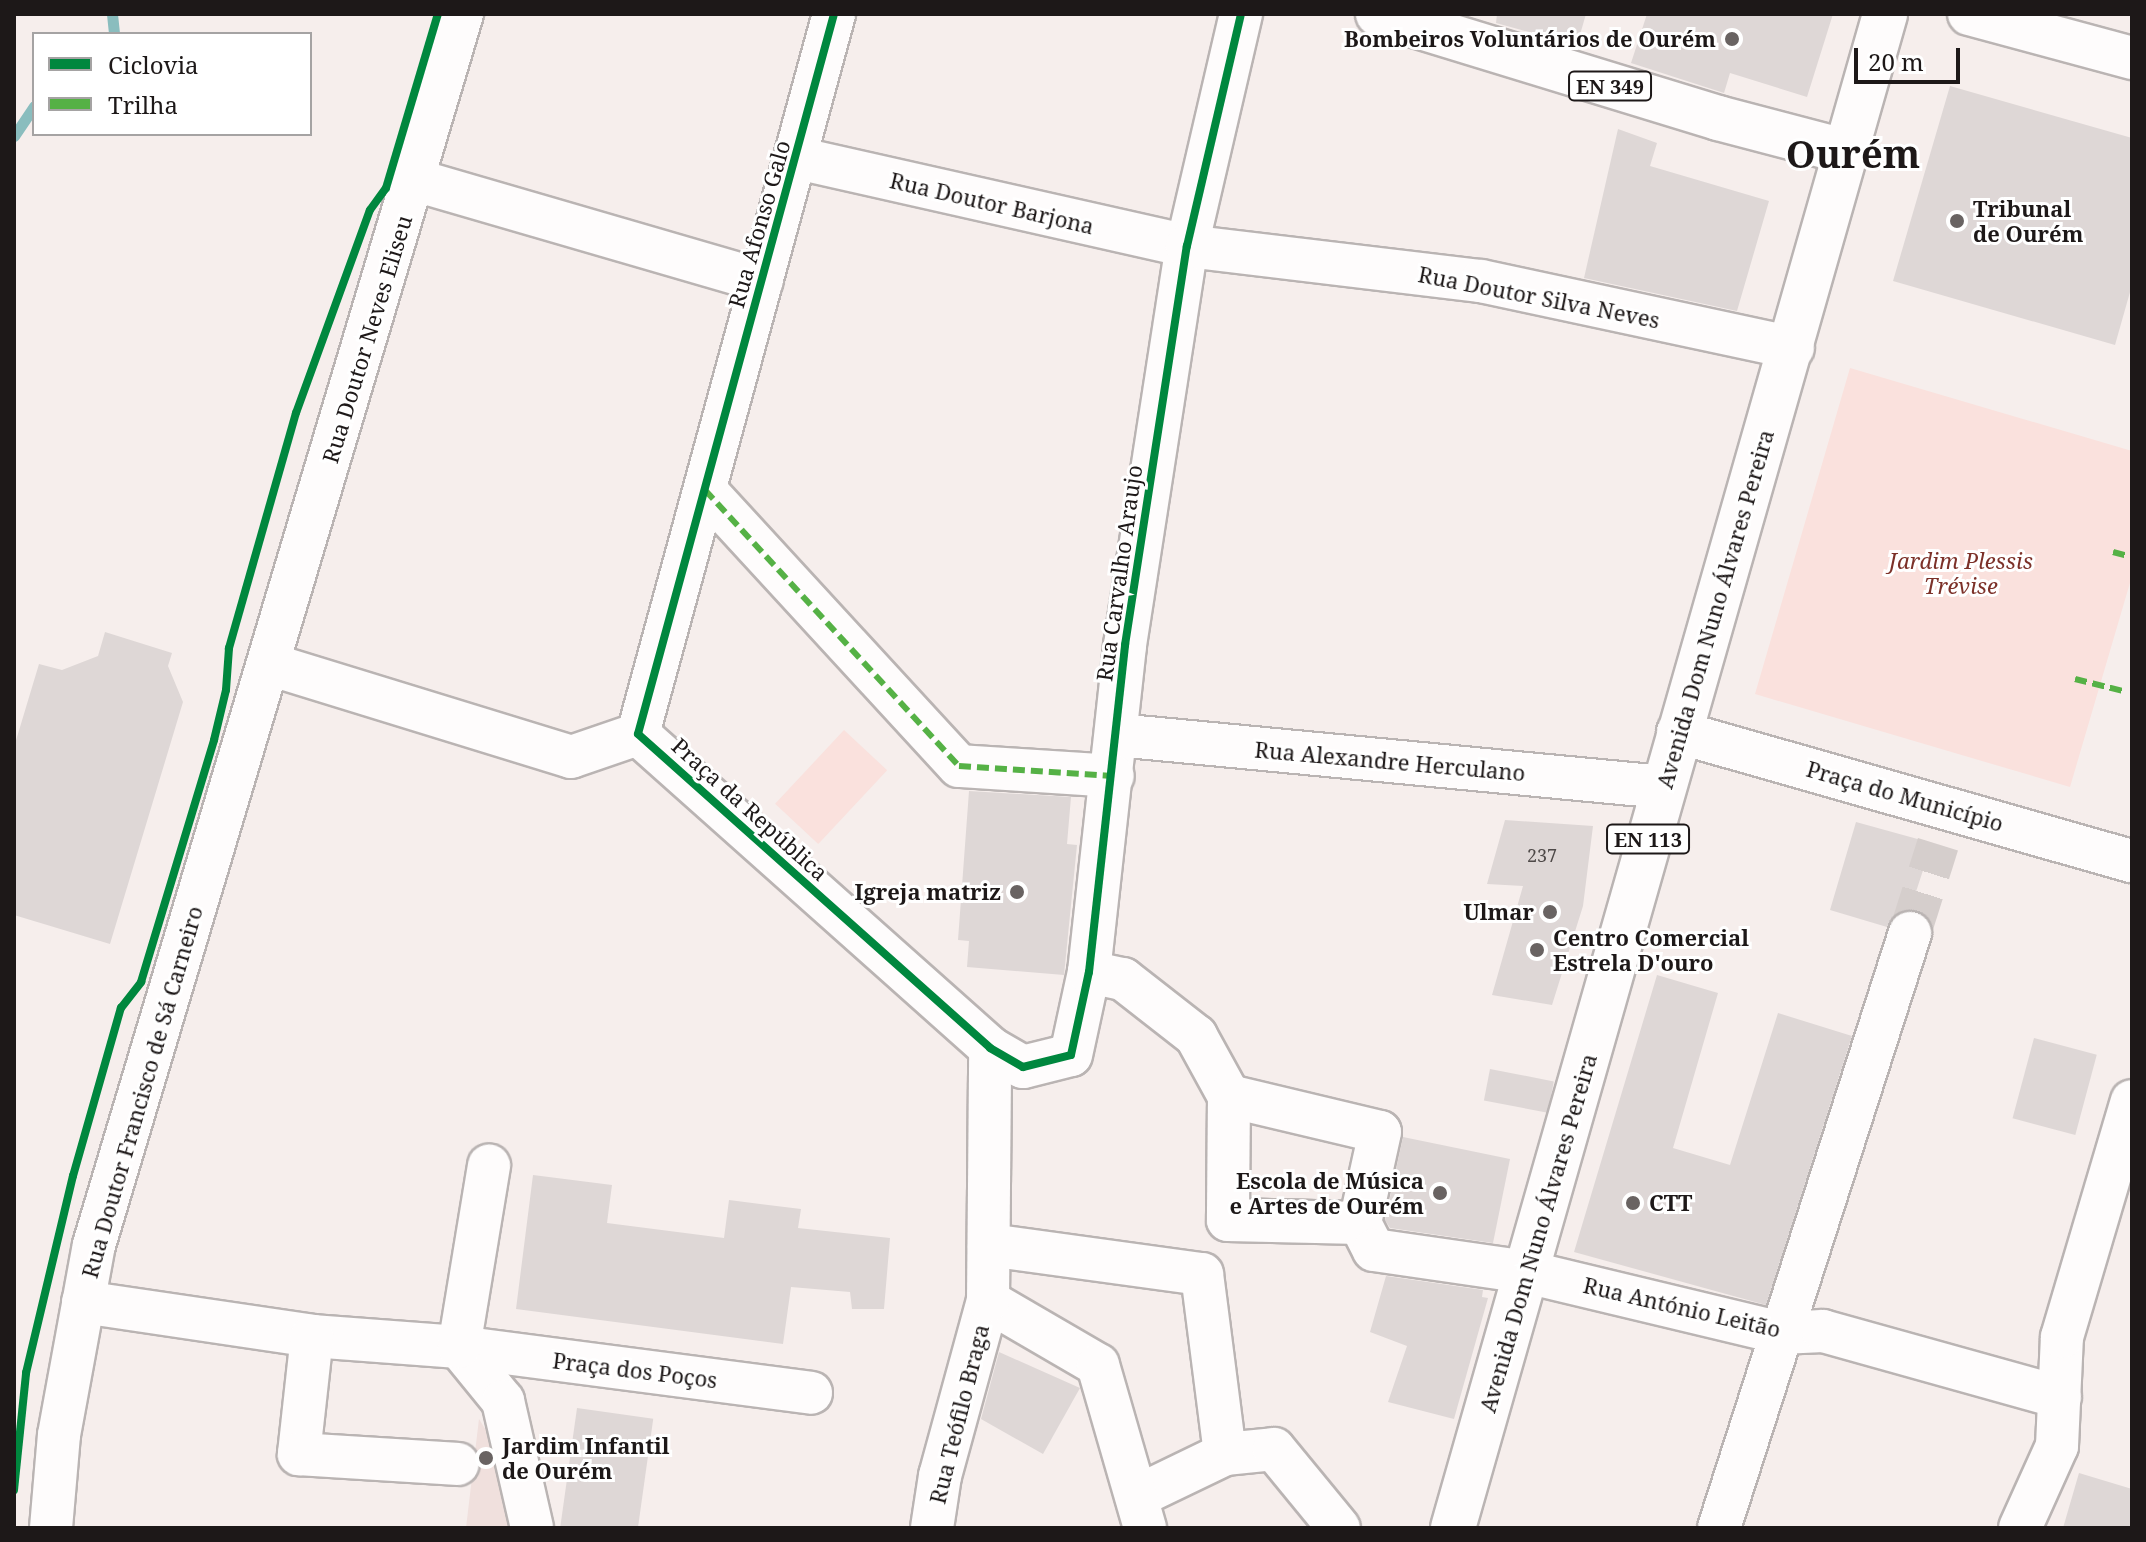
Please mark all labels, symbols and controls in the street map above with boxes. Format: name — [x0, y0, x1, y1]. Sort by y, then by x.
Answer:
place label: Bombeiros Voluntários de Ourém — [1344, 26, 1716, 52]
marker: Bombeiros Voluntários de Ourém — [1723, 30, 1741, 48]
legend — [32, 32, 312, 136]
scale bar — [1858, 32, 1964, 82]
text: 20 m — [1868, 45, 1924, 78]
text: Ciclovia — [108, 48, 199, 81]
road number: EN 349 — [1568, 70, 1652, 102]
text: Trilha — [108, 88, 178, 121]
district label: Ourém — [1786, 131, 1920, 177]
street label: Rua Afonso Galo — [722, 137, 796, 311]
street label: Rua Doutor Barjona — [887, 167, 1097, 239]
place label: Tribunal de Ourém — [1973, 195, 2083, 246]
street label: Rua Doutor Neves Eliseu — [317, 212, 417, 466]
marker: Tribunal de Ourém — [1948, 212, 1966, 230]
street label: Rua Doutor Silva Neves — [1416, 261, 1662, 333]
street label: Avenida Dom Nuno Álvares Pereira — [1651, 427, 1779, 791]
street label: Rua Carvalho Araujo — [1091, 463, 1147, 683]
park label: Jardim Plessis Trévise — [1889, 547, 2033, 598]
street label: Praça da República — [667, 732, 833, 886]
street label: Rua Alexandre Herculano — [1254, 736, 1526, 786]
street label: Praça do Município — [1804, 755, 2006, 837]
road number: EN 113 — [1606, 823, 1690, 855]
house number: 237 — [1527, 844, 1557, 866]
place label: Igreja matriz — [855, 879, 1001, 905]
marker: Igreja matriz — [1008, 883, 1026, 901]
place label: Ulmar — [1463, 899, 1534, 925]
street label: Rua Doutor Francisco de Sá Carneiro — [76, 903, 208, 1281]
marker: Ulmar — [1541, 903, 1559, 921]
place label: Centro Comercial Estrela D'ouro — [1553, 924, 1749, 976]
marker: Centro Comercial Estrela D'ouro — [1528, 941, 1546, 959]
street label: Avenida Dom Nuno Álvares Pereira — [1474, 1051, 1602, 1415]
place label: Escola de Música e Artes de Ourém — [1229, 1167, 1424, 1218]
marker: Escola de Música e Artes de Ourém — [1431, 1184, 1449, 1202]
place label: CTT — [1649, 1190, 1692, 1216]
marker: CTT — [1624, 1194, 1642, 1212]
street label: Rua António Leitão — [1581, 1271, 1783, 1343]
street label: Rua Teófilo Braga — [924, 1321, 994, 1507]
street label: Praça dos Poços — [551, 1347, 719, 1393]
place label: Jardim Infantil de Ourém — [502, 1432, 670, 1484]
marker: Jardim Infantil de Ourém — [477, 1449, 495, 1467]

